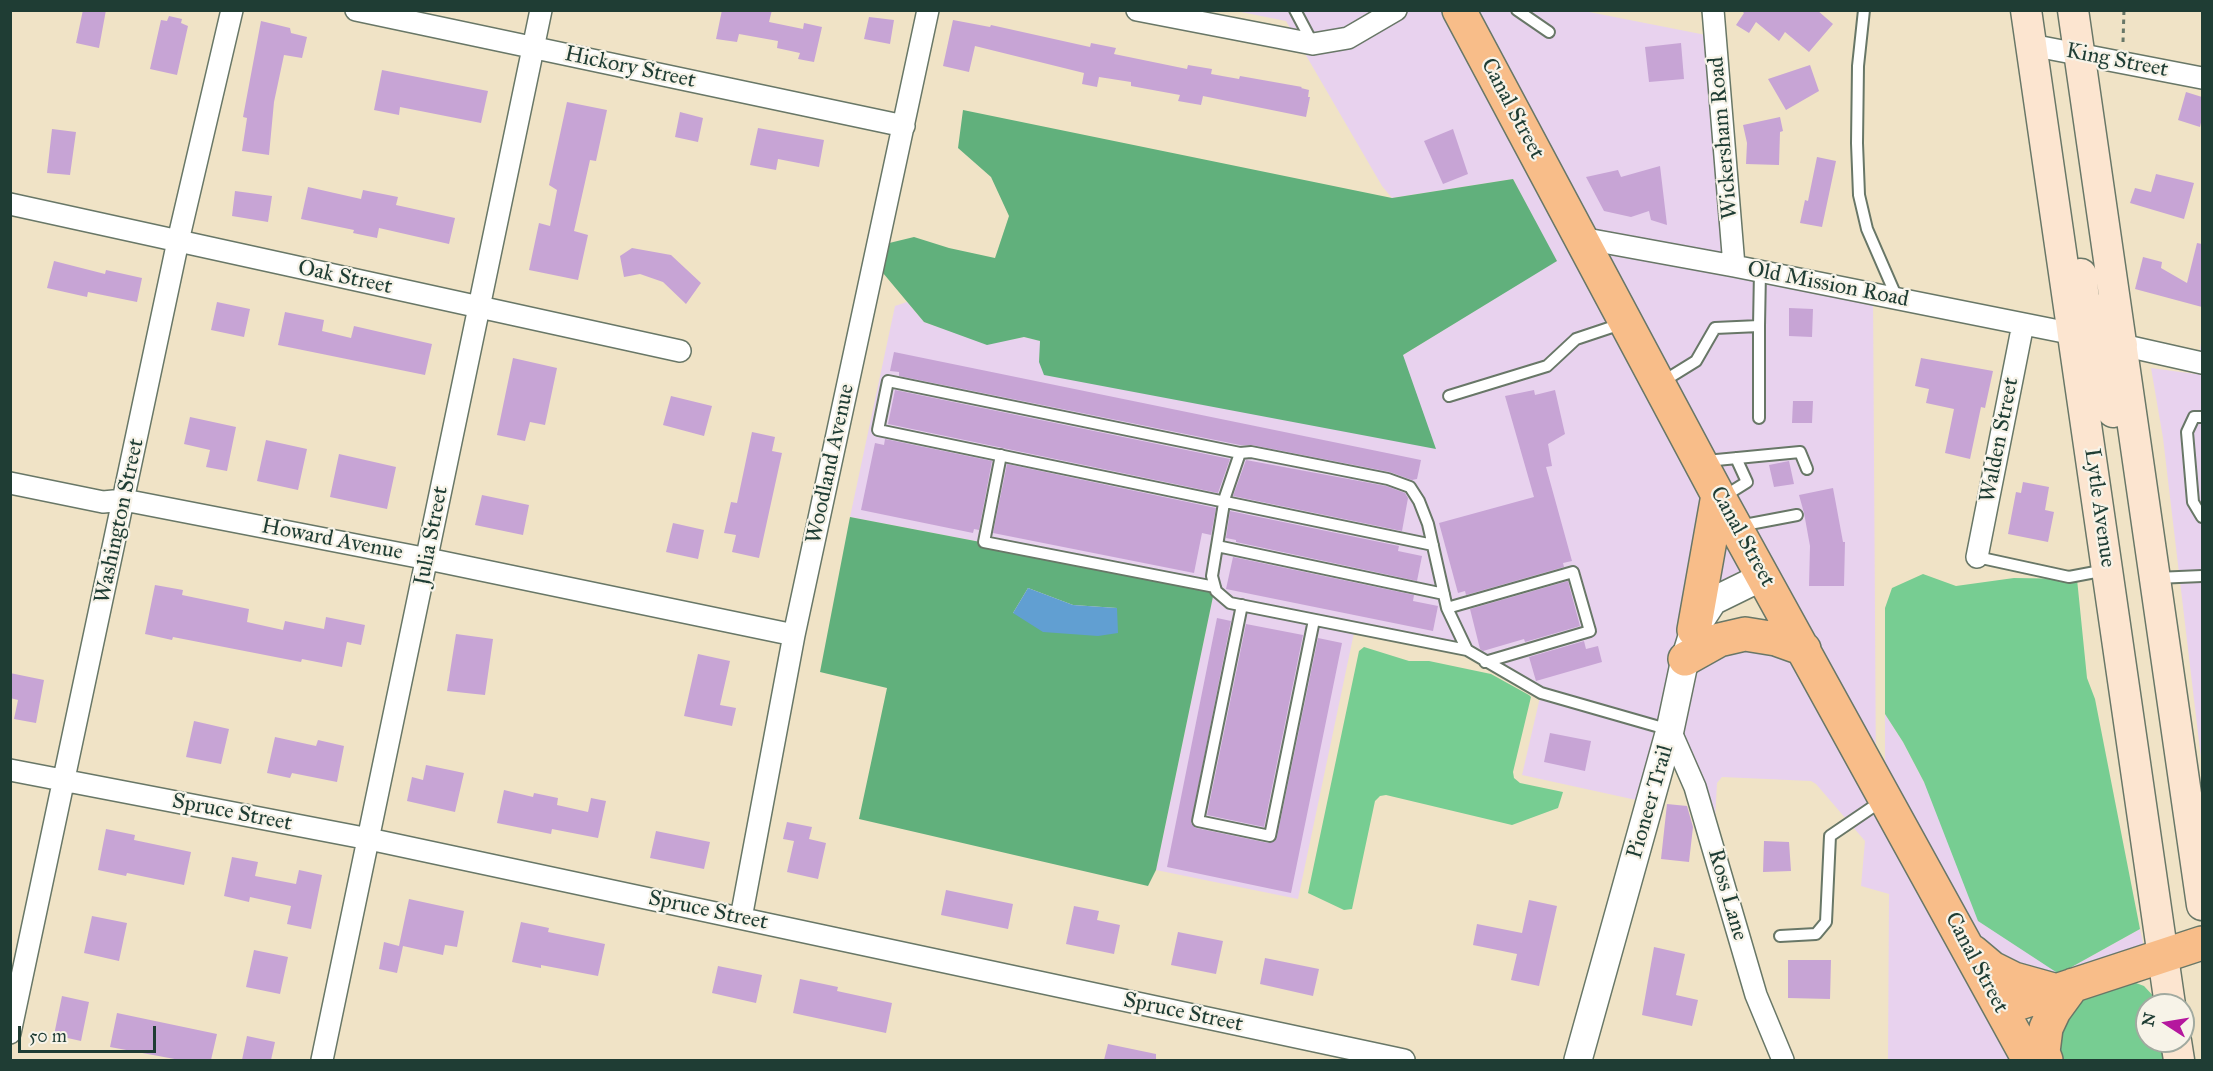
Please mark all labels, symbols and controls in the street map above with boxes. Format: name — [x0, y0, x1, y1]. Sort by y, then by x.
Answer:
street label: King Street — [2064, 38, 2170, 84]
street label: Hickory Street — [562, 41, 698, 95]
street label: Canal Street — [1474, 54, 1550, 164]
street label: Wickersham Road — [1704, 56, 1744, 220]
street label: Oak Street — [295, 255, 395, 301]
street label: Old Mission Road — [1745, 256, 1911, 314]
street label: Walden Street — [1975, 375, 2025, 505]
street label: Woodland Avenue — [801, 382, 861, 546]
street label: Washington Street — [90, 436, 150, 606]
street label: Lytle Avenue — [2078, 447, 2120, 569]
street label: Canal Street — [1704, 482, 1780, 592]
street label: Julia Street — [409, 484, 455, 588]
street label: Howard Avenue — [259, 513, 405, 567]
street label: Pioneer Trail — [1622, 742, 1680, 862]
street label: Spruce Street — [170, 788, 294, 838]
street label: Ross Lane — [1701, 846, 1753, 944]
street label: Spruce Street — [646, 885, 770, 937]
street label: Canal Street — [1938, 908, 2014, 1018]
street label: Spruce Street — [1121, 987, 1245, 1039]
north arrow — [2135, 993, 2195, 1053]
text: N — [2138, 1011, 2160, 1028]
scale bar — [21, 1014, 159, 1052]
text: 50 m — [29, 1025, 67, 1047]

